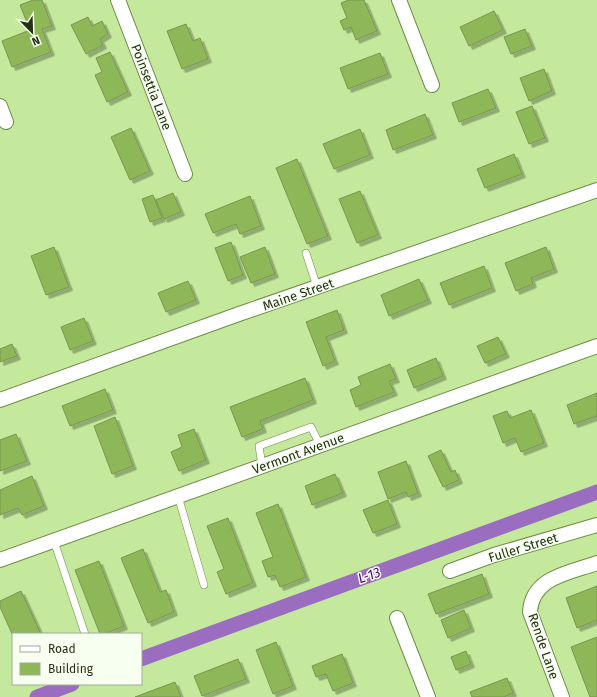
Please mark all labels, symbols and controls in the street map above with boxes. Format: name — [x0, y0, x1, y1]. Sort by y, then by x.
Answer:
north arrow — [12, 12, 52, 52]
text: N — [30, 33, 42, 48]
street label: Poinsettia Lane — [128, 42, 175, 132]
street label: Maine Street — [261, 275, 336, 314]
street label: Vermont Avenue — [250, 430, 346, 477]
street label: Fuller Street — [487, 530, 560, 565]
water label: L-13 — [355, 564, 383, 587]
street label: Rende Lane — [525, 611, 562, 681]
legend — [12, 633, 142, 685]
text: Road — [48, 642, 76, 656]
text: Building — [48, 662, 94, 676]

